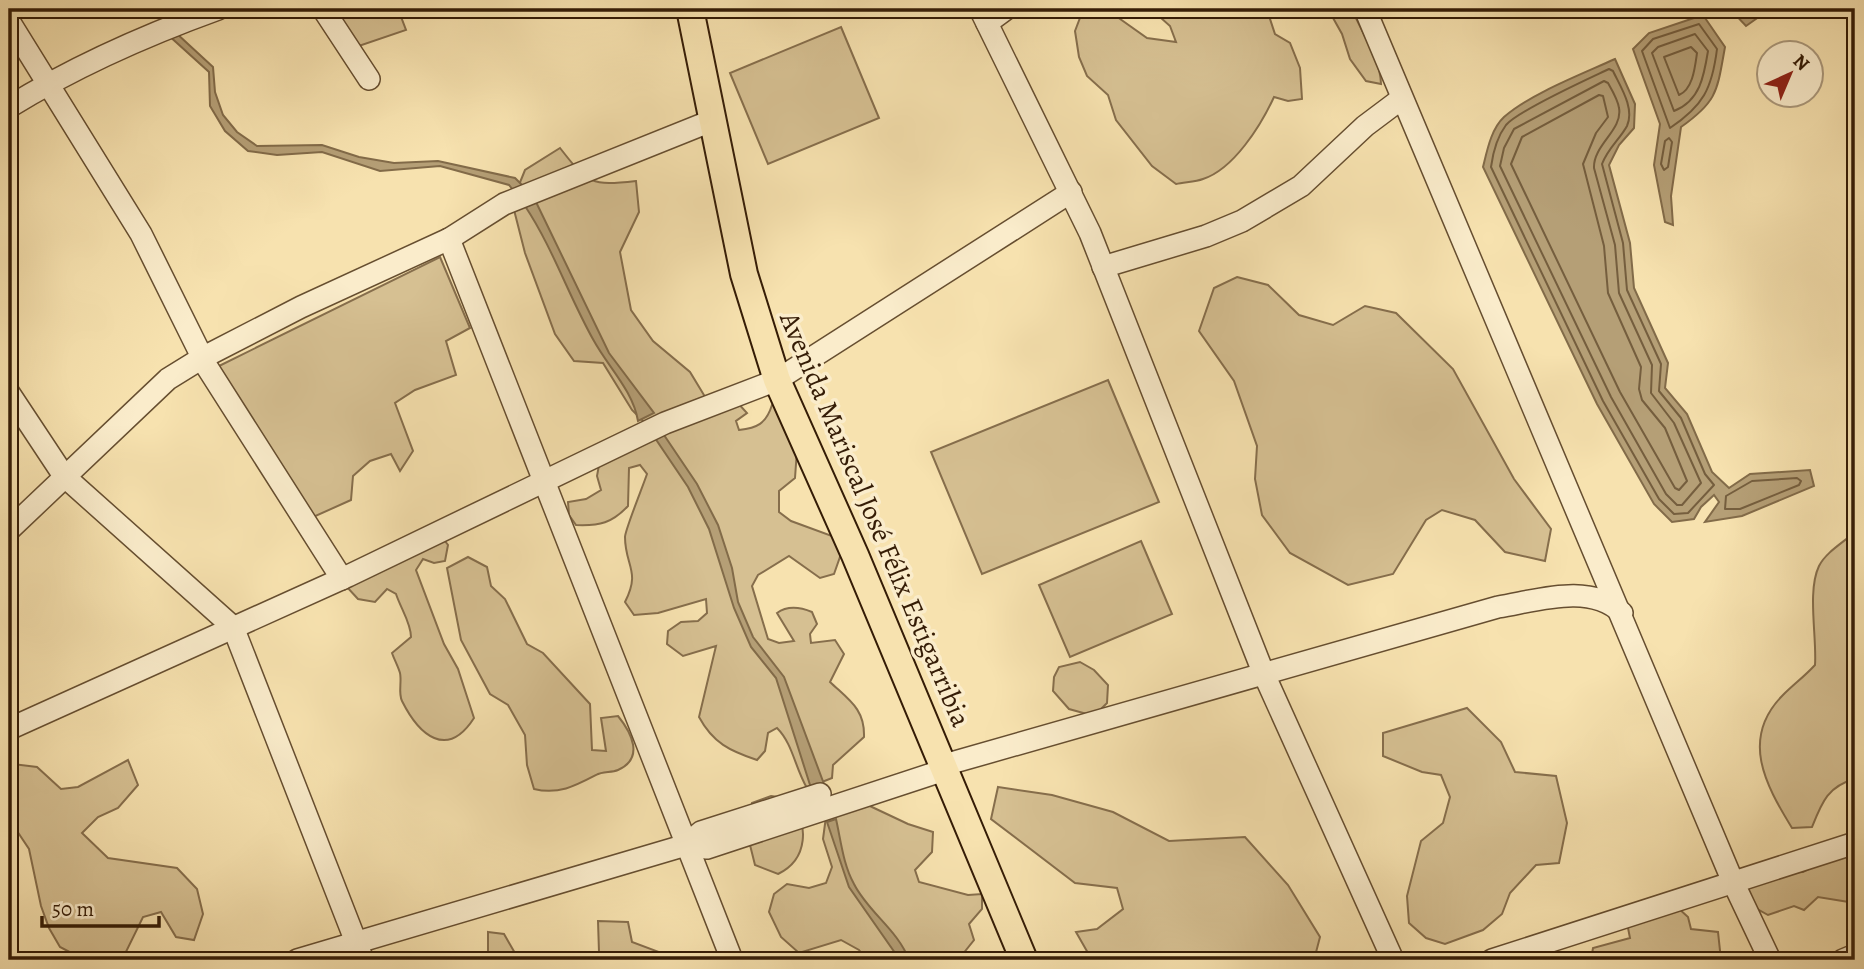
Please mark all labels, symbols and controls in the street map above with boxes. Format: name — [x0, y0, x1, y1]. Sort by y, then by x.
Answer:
north arrow — [1756, 38, 1826, 108]
text: N — [1787, 48, 1815, 77]
street label: Avenida Mariscal José Félix Estigarribia — [770, 305, 980, 733]
scale bar — [42, 885, 159, 929]
text: 50 m — [52, 895, 94, 923]

